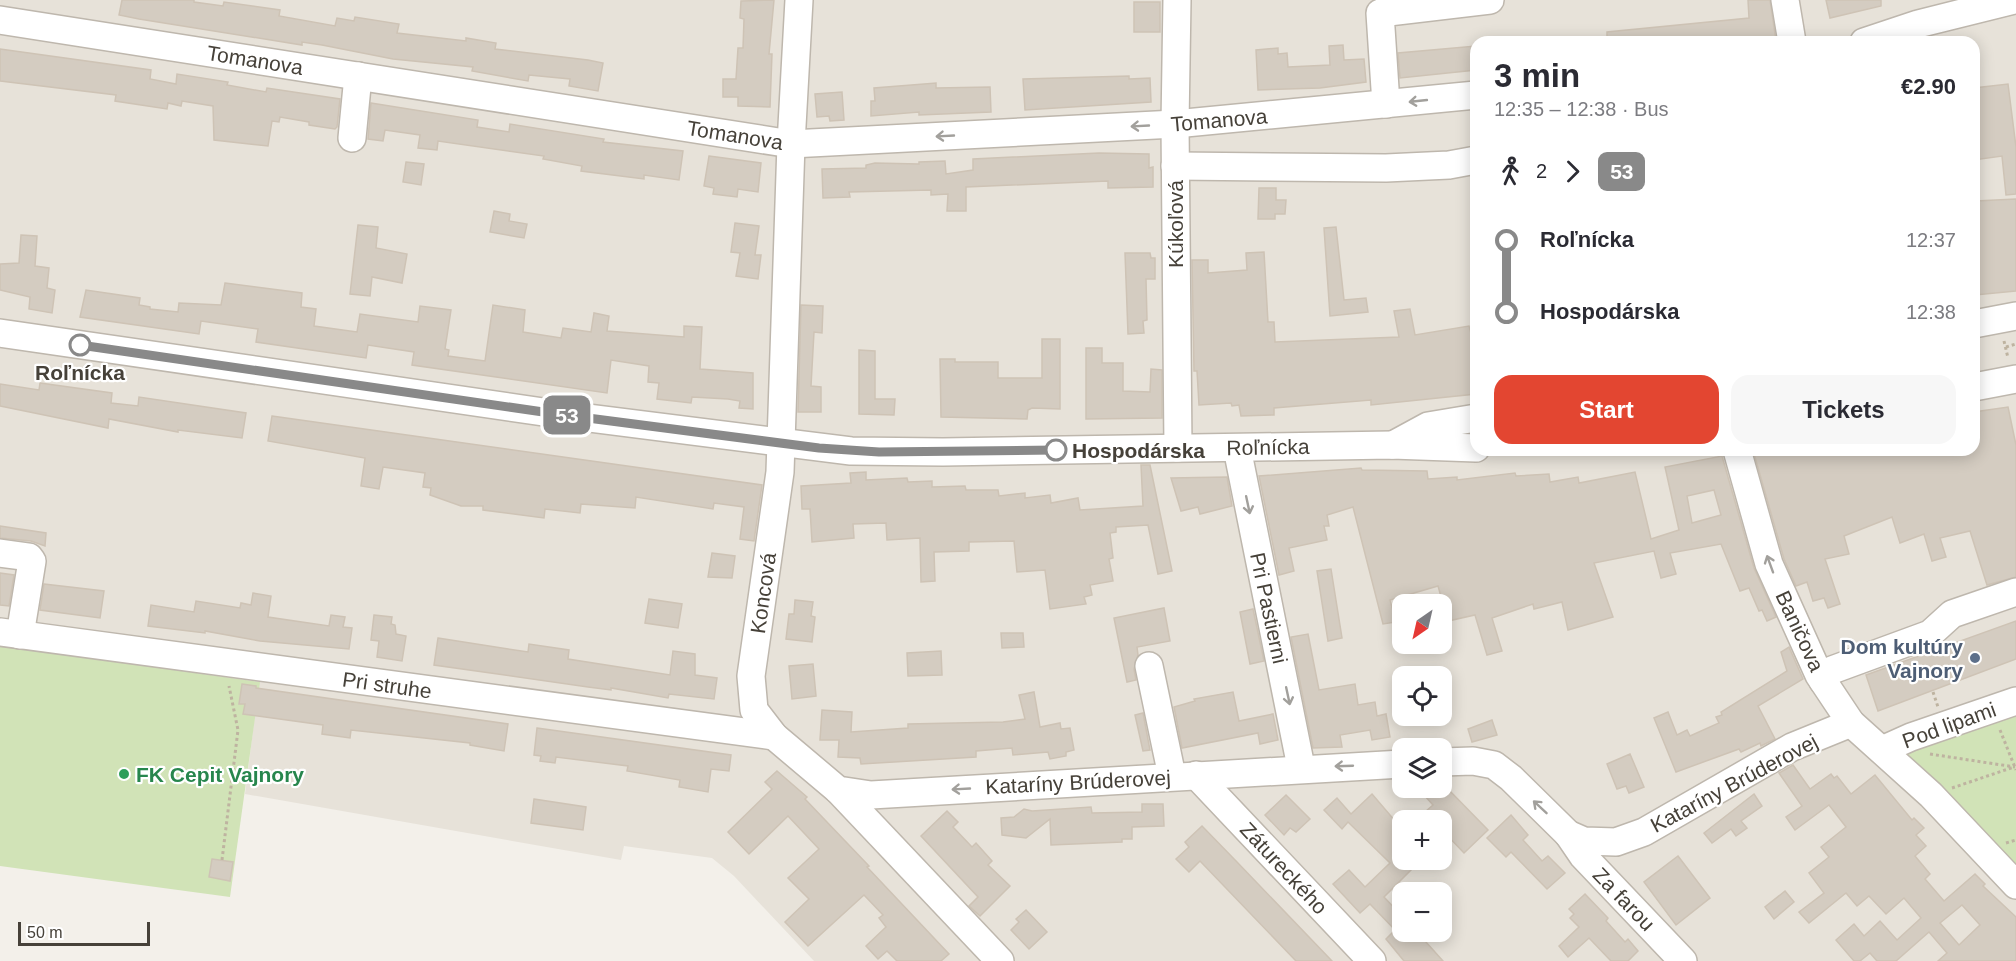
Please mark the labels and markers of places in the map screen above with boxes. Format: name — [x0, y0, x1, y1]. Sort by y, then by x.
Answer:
marker: Roľnícka — [69, 334, 91, 356]
place label: Roľnícka — [35, 361, 125, 384]
marker: Hospodárska — [1045, 439, 1067, 461]
place label: Hospodárska — [1072, 439, 1205, 462]
place label: Dom kultúry Vajnory — [1840, 635, 1963, 682]
marker: Dom kultúry Vajnory — [1968, 651, 1982, 665]
place label: FK Cepit Vajnory — [136, 763, 304, 786]
marker: FK Cepit Vajnory — [117, 767, 131, 781]

